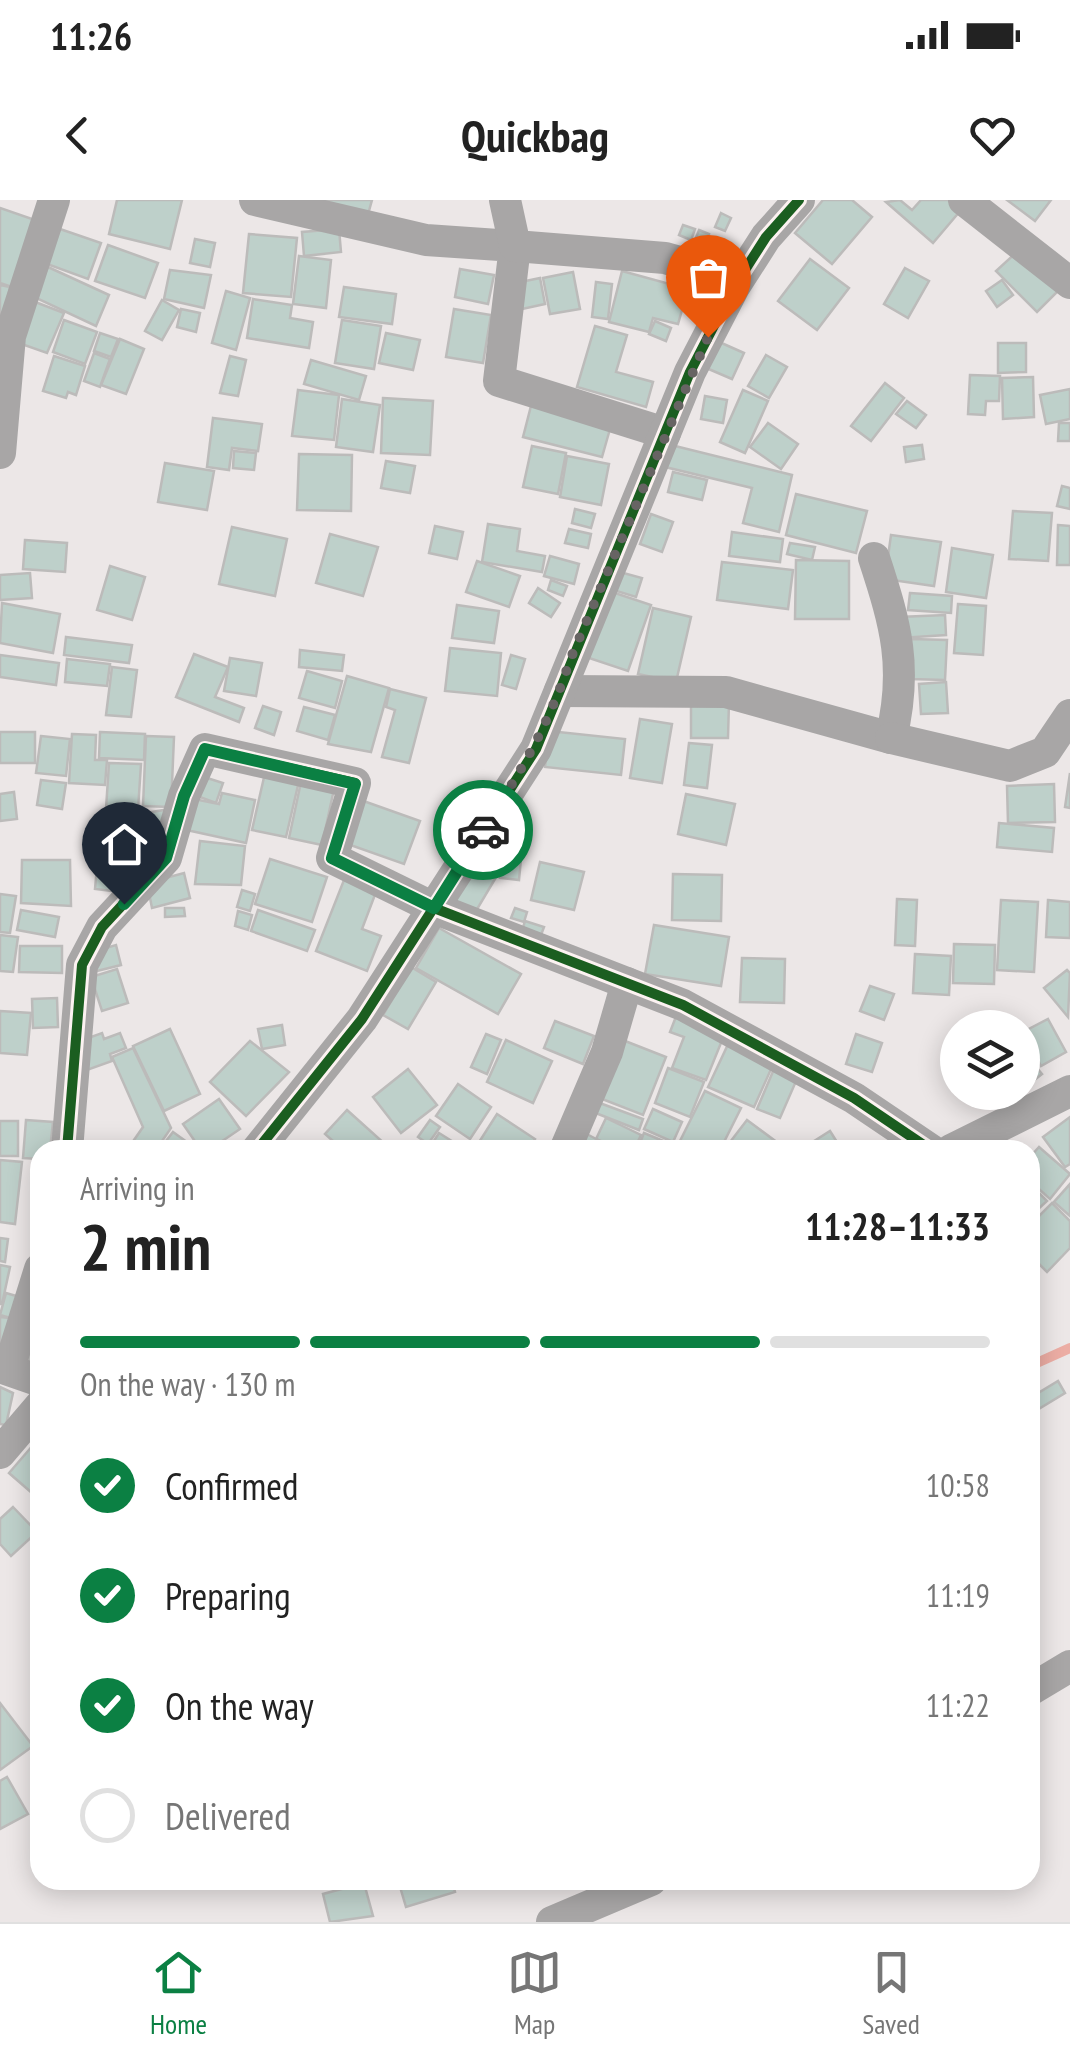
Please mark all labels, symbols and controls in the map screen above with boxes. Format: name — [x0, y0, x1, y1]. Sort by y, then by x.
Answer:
text: 11:26 — [50, 11, 132, 60]
text: Quickbag — [461, 106, 609, 164]
icon: back — [50, 108, 105, 163]
icon: heart — [965, 108, 1020, 163]
pin — [666, 235, 751, 338]
icon: bag — [681, 250, 736, 305]
courier — [433, 780, 533, 880]
pin — [82, 802, 167, 905]
icon: car — [456, 803, 511, 858]
icon: home — [97, 817, 152, 872]
map controls — [940, 1010, 1040, 1110]
button: layers — [940, 1010, 1040, 1110]
text: Arriving in — [80, 1167, 195, 1209]
text: 11:28–11:33 — [805, 1201, 990, 1250]
text: 2 min — [80, 1204, 211, 1288]
text: On the way · 130 m — [80, 1363, 295, 1405]
icon: check — [80, 1458, 135, 1513]
text: Confirmed — [165, 1461, 298, 1510]
text: 10:58 — [926, 1464, 990, 1506]
icon: check — [80, 1568, 135, 1623]
text: Preparing — [165, 1571, 291, 1620]
text: 11:19 — [926, 1574, 990, 1616]
icon: check — [80, 1678, 135, 1733]
text: On the way — [165, 1681, 313, 1730]
text: 11:22 — [926, 1684, 990, 1726]
text: Delivered — [165, 1791, 291, 1840]
tab: Home — [150, 1945, 207, 2042]
tab: Map — [507, 1945, 562, 2042]
tab: Saved — [862, 1945, 920, 2042]

